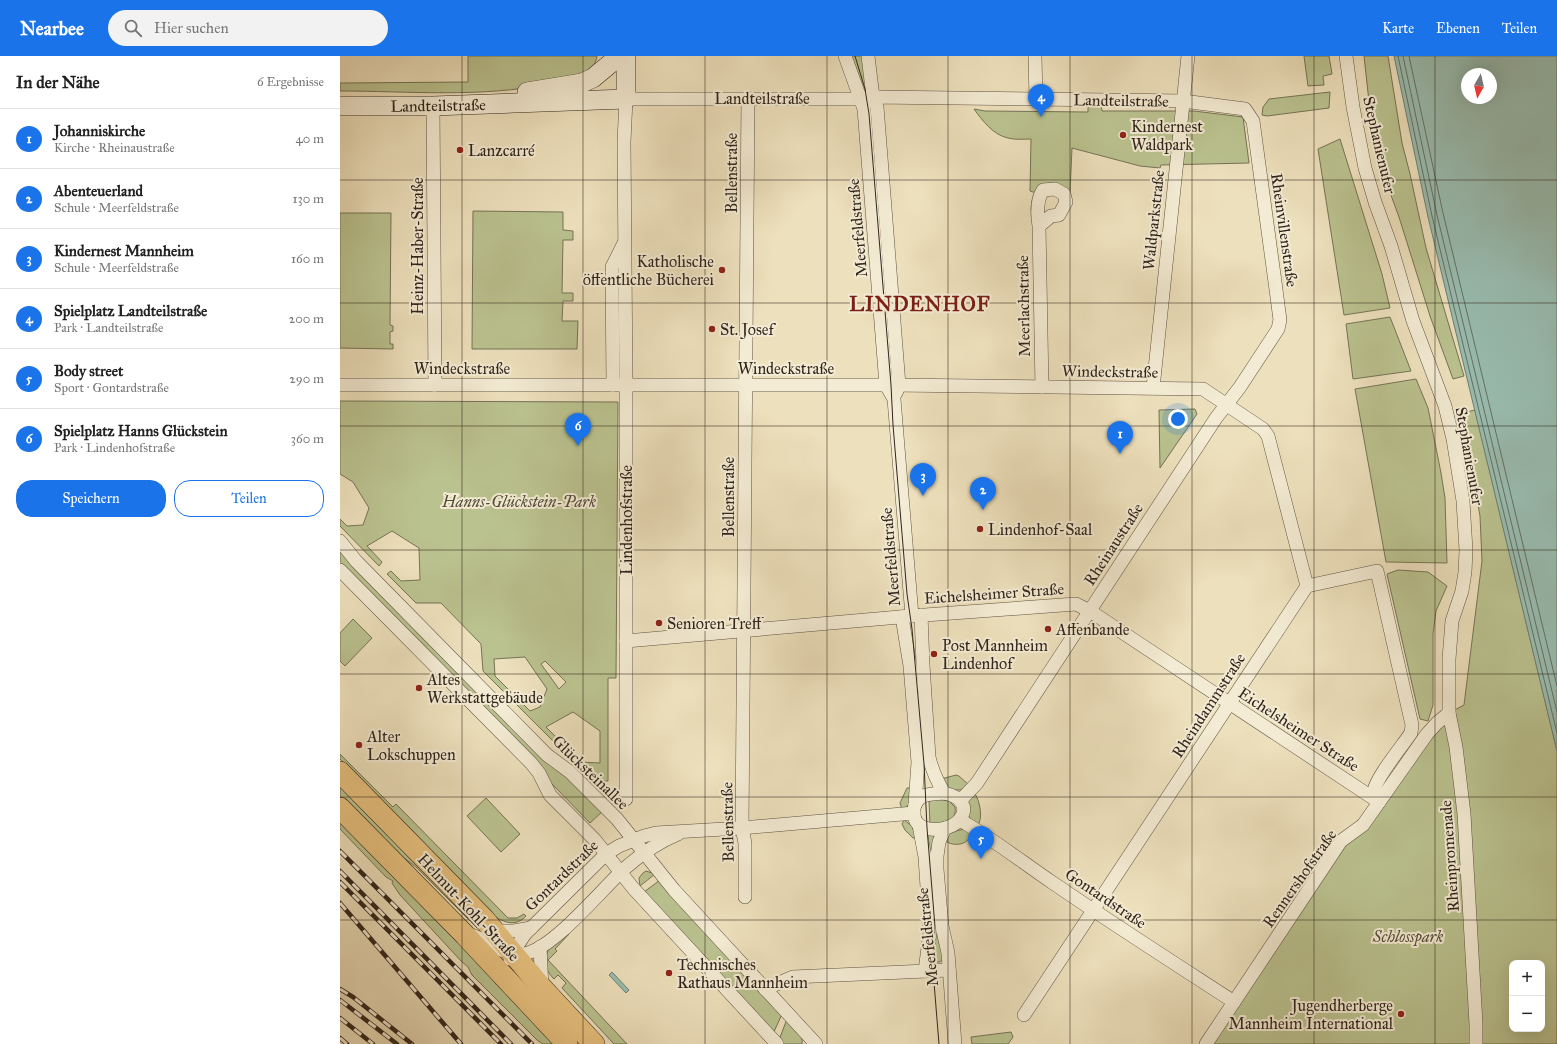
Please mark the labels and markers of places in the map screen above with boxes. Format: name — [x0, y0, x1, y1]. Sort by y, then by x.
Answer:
pin: 4 — [1028, 84, 1054, 117]
place label: Kindernest Waldpark — [1131, 117, 1203, 154]
marker: Kindernest Waldpark — [1118, 130, 1128, 140]
place label: Lanzcarré — [468, 141, 535, 160]
marker: Lanzcarré — [455, 145, 465, 155]
place label: Katholische öffentliche Bücherei — [583, 252, 715, 289]
marker: Katholische öffentliche Bücherei — [717, 265, 727, 275]
place label: St. Josef — [720, 320, 776, 340]
marker: St. Josef — [707, 324, 717, 334]
pin: 6 — [565, 413, 591, 446]
pin: 1 — [1107, 421, 1133, 454]
pin: 3 — [910, 463, 936, 496]
pin: 2 — [970, 477, 996, 510]
place label: Lindenhof-Saal — [988, 520, 1093, 539]
marker: Lindenhof-Saal — [975, 524, 985, 534]
place label: Senioren Treff — [667, 614, 764, 633]
marker: Senioren Treff — [654, 618, 664, 628]
place label: Affenbande — [1055, 620, 1130, 639]
marker: Affenbande — [1043, 624, 1053, 634]
place label: Post Mannheim Lindenhof — [942, 636, 1048, 673]
marker: Post Mannheim Lindenhof — [929, 649, 939, 659]
place label: Altes Werkstattgebäude — [426, 670, 543, 708]
marker: Altes Werkstattgebäude — [414, 683, 424, 693]
place label: Alter Lokschuppen — [366, 727, 456, 764]
marker: Alter Lokschuppen — [354, 740, 364, 750]
pin: 5 — [968, 826, 994, 859]
place label: Technisches Rathaus Mannheim — [677, 955, 809, 992]
marker: Technisches Rathaus Mannheim — [664, 968, 674, 978]
place label: Jugendherberge Mannheim International — [1229, 996, 1394, 1033]
marker: Jugendherberge Mannheim International — [1396, 1009, 1406, 1019]

